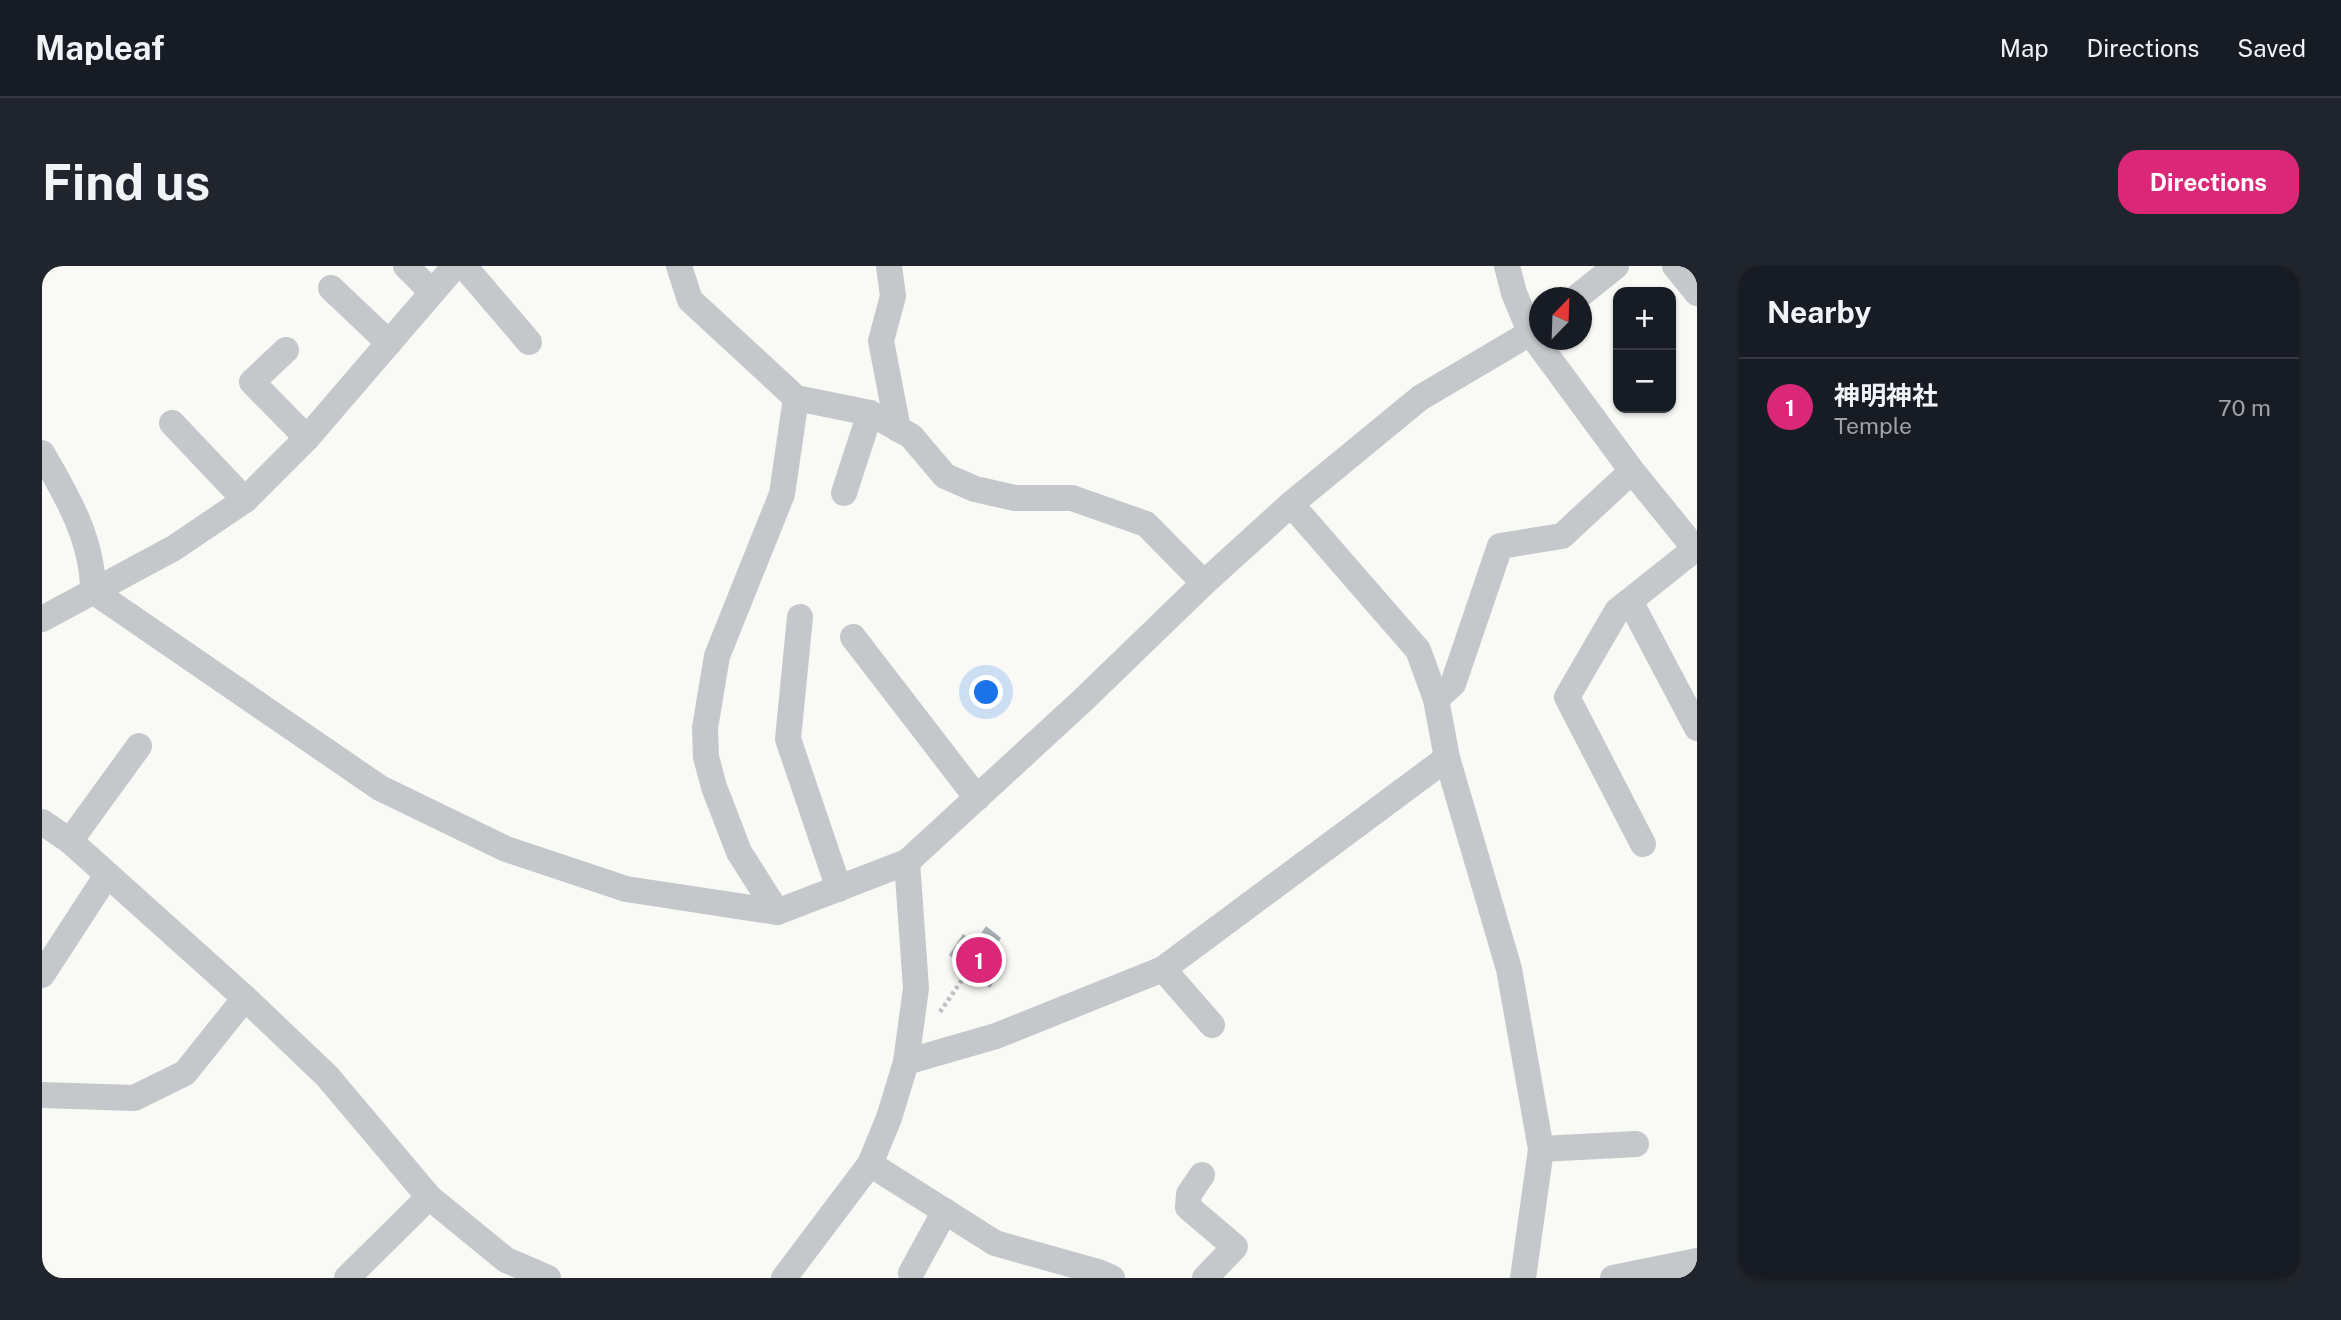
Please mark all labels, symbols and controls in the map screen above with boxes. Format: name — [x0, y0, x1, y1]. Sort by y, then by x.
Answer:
text: Mapleaf — [35, 29, 164, 67]
text: Map — [2000, 34, 2049, 62]
text: Directions — [2087, 34, 2199, 62]
text: Saved — [2237, 34, 2306, 62]
button: Directions — [2118, 150, 2299, 214]
text: Find us — [42, 153, 210, 211]
north arrow — [1529, 287, 1592, 350]
map controls — [1613, 287, 1676, 413]
button: + — [1613, 287, 1676, 350]
text: Nearby — [1767, 294, 1871, 330]
button: − — [1613, 350, 1676, 413]
text: 神明神社 — [1834, 380, 1938, 411]
text: 1 — [1785, 394, 1795, 421]
text: 70 m — [2218, 394, 2271, 421]
text: Temple — [1834, 412, 1912, 439]
your location — [969, 675, 1003, 709]
pin: 1 — [956, 934, 1002, 986]

